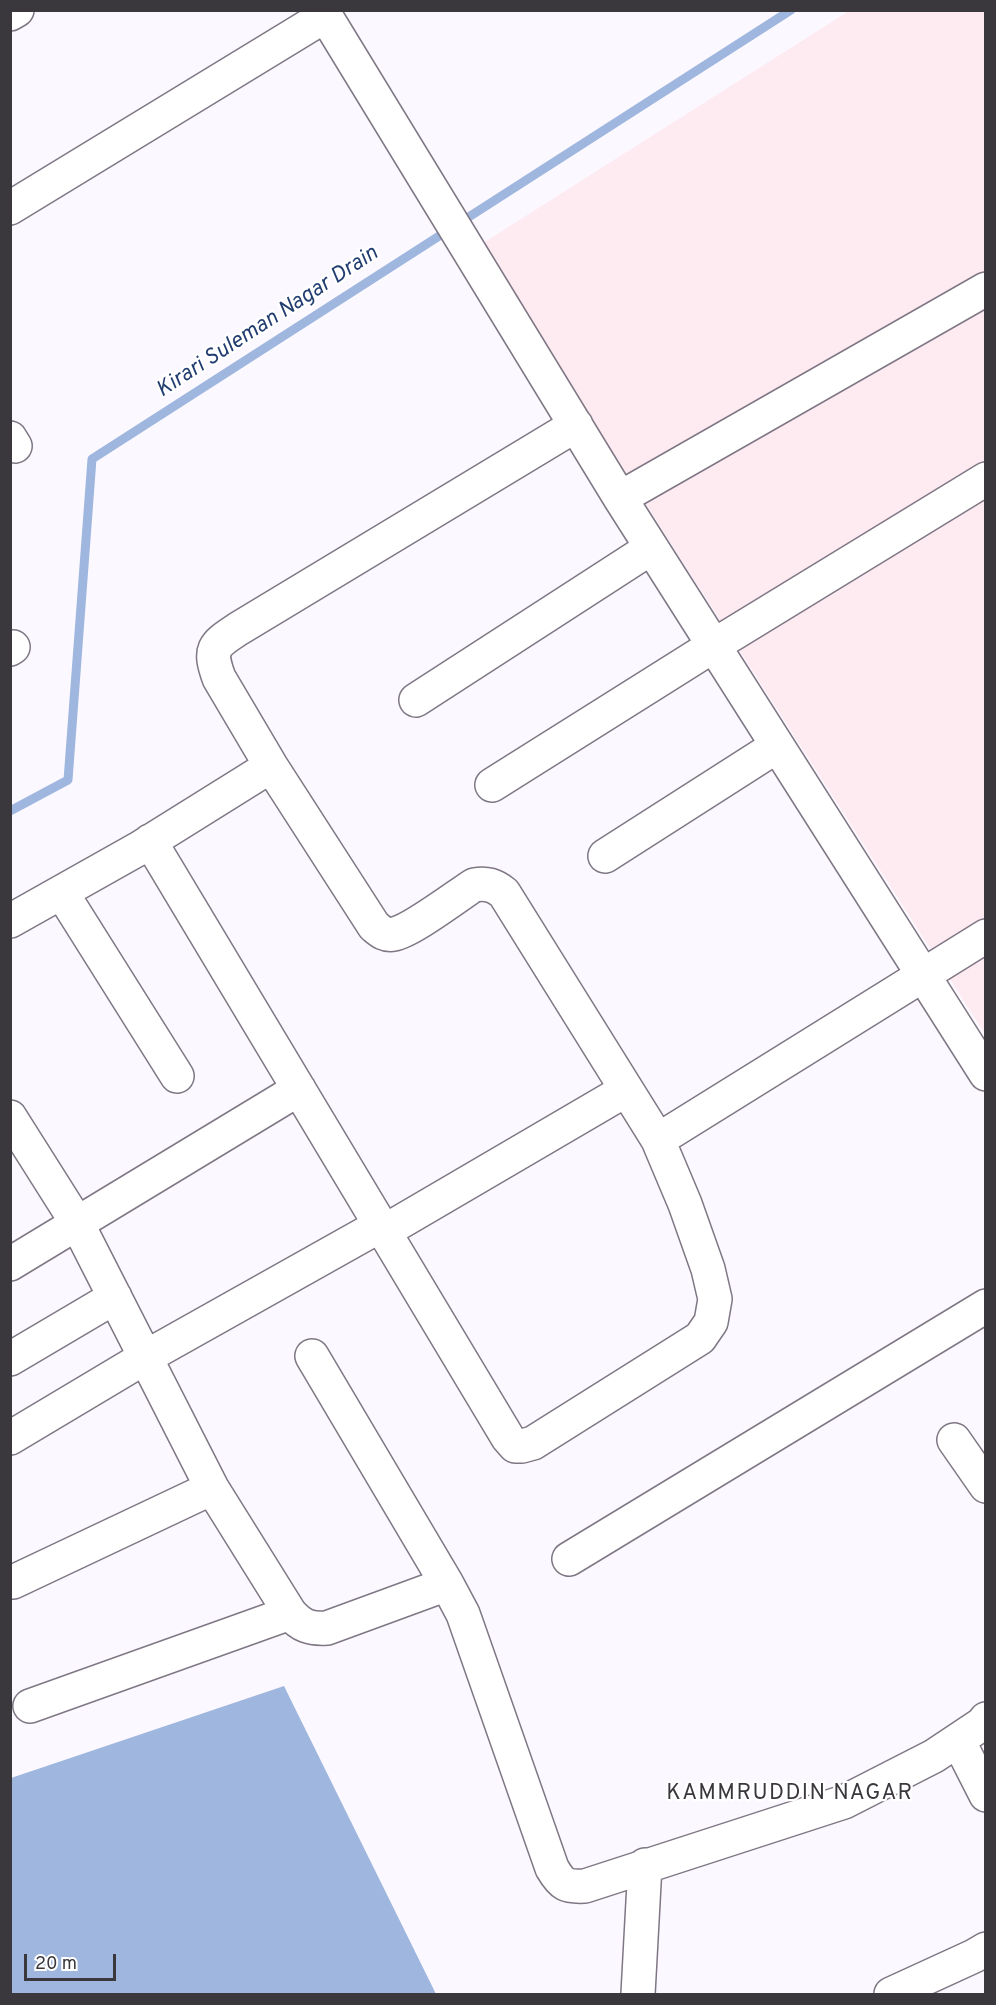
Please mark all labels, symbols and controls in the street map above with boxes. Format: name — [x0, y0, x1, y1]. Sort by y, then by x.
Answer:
water label: Kirari Suleman Nagar Drain — [152, 241, 384, 405]
district label: KAMMRUDDIN NAGAR — [666, 1782, 914, 1808]
scale bar — [27, 1942, 118, 1980]
text: 20 m — [35, 1953, 77, 1976]

